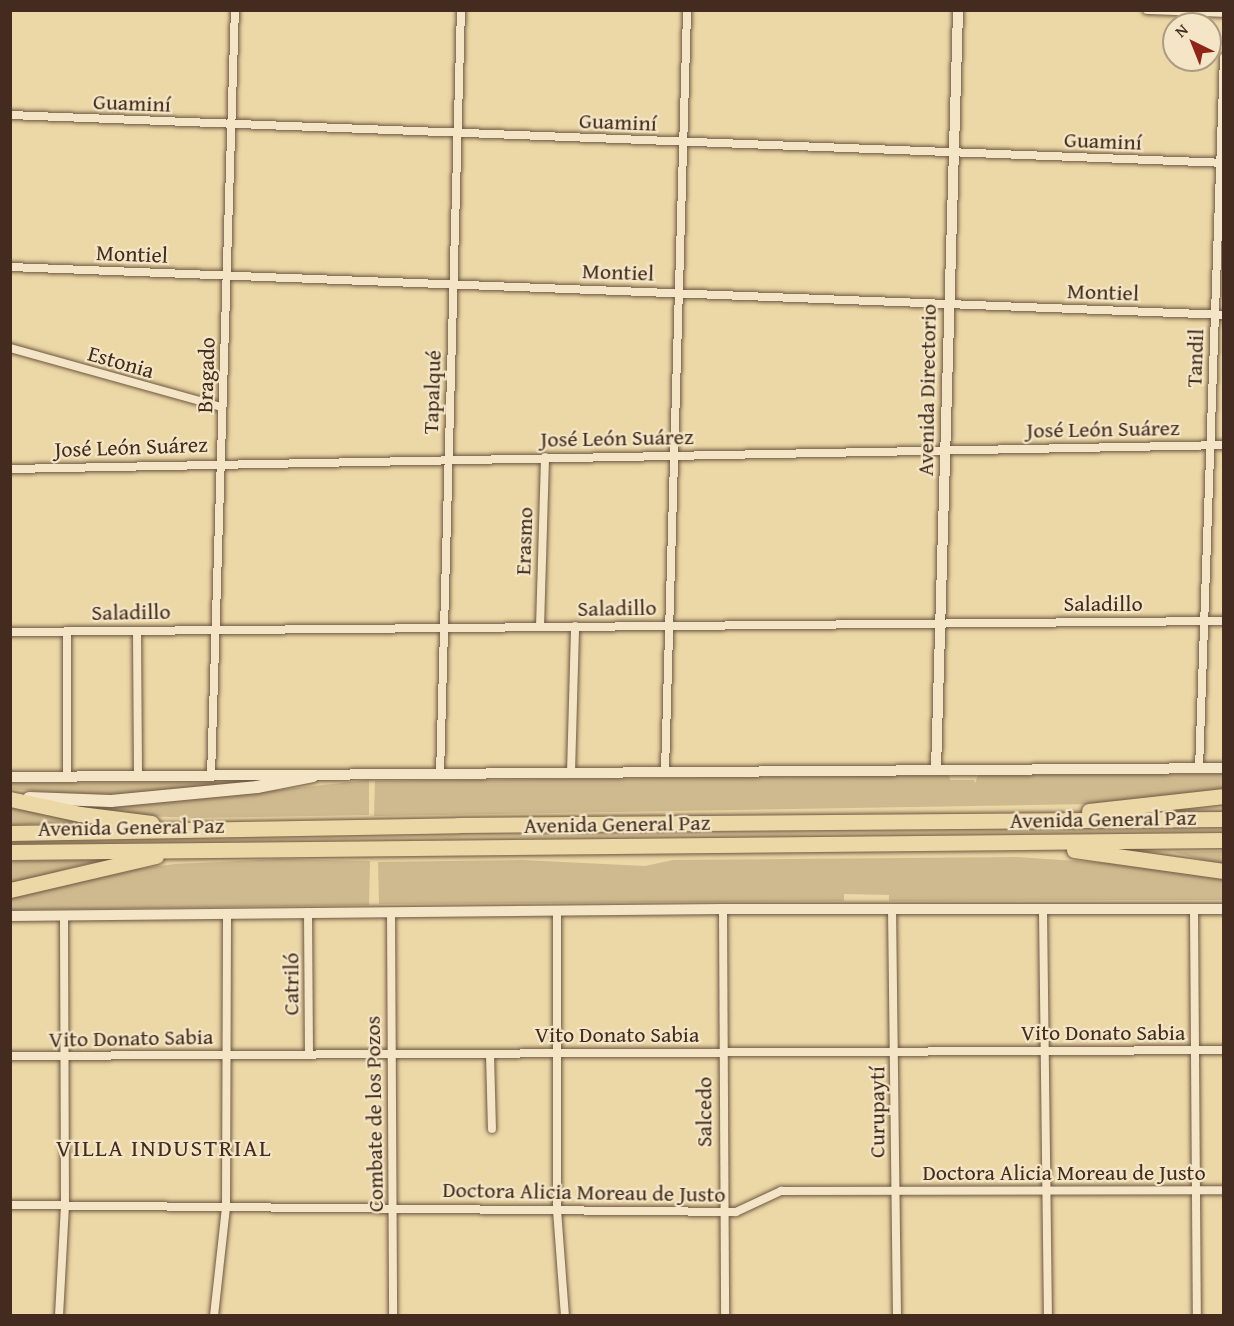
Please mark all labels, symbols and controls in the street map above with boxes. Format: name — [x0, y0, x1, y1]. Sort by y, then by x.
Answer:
north arrow — [1162, 12, 1222, 72]
text: N — [1169, 18, 1193, 43]
street label: Guaminí — [93, 88, 171, 118]
street label: Guaminí — [579, 107, 657, 137]
street label: Guaminí — [1064, 126, 1142, 156]
street label: Montiel — [96, 240, 168, 268]
street label: Montiel — [582, 258, 654, 286]
street label: Montiel — [1067, 278, 1139, 306]
street label: Avenida Directorio — [912, 304, 942, 476]
street label: Tandil — [1181, 328, 1209, 388]
street label: Bragado — [191, 337, 221, 413]
street label: Estonia — [85, 340, 157, 384]
street label: Tapalqué — [417, 350, 447, 434]
street label: José León Suárez — [1026, 414, 1180, 444]
street label: José León Suárez — [540, 423, 694, 453]
street label: José León Suárez — [54, 431, 208, 463]
street label: Erasmo — [510, 506, 538, 576]
street label: Saladillo — [1063, 591, 1143, 617]
street label: Saladillo — [577, 594, 657, 622]
street label: Saladillo — [91, 598, 171, 626]
street label: Avenida General Paz — [1009, 804, 1197, 834]
street label: Avenida General Paz — [523, 809, 711, 839]
street label: Avenida General Paz — [37, 812, 225, 842]
street label: Catriló — [278, 953, 304, 1015]
street label: Combate de los Pozos — [359, 1016, 389, 1212]
street label: Vito Donato Sabia — [1021, 1020, 1185, 1046]
street label: Vito Donato Sabia — [535, 1022, 699, 1048]
street label: Vito Donato Sabia — [48, 1023, 214, 1053]
street label: Curupaytí — [864, 1066, 890, 1158]
street label: Salcedo — [691, 1077, 717, 1147]
district label: VILLA INDUSTRIAL — [56, 1134, 272, 1162]
street label: Doctora Alicia Moreau de Justo — [922, 1160, 1206, 1186]
street label: Doctora Alicia Moreau de Justo — [442, 1176, 726, 1208]

